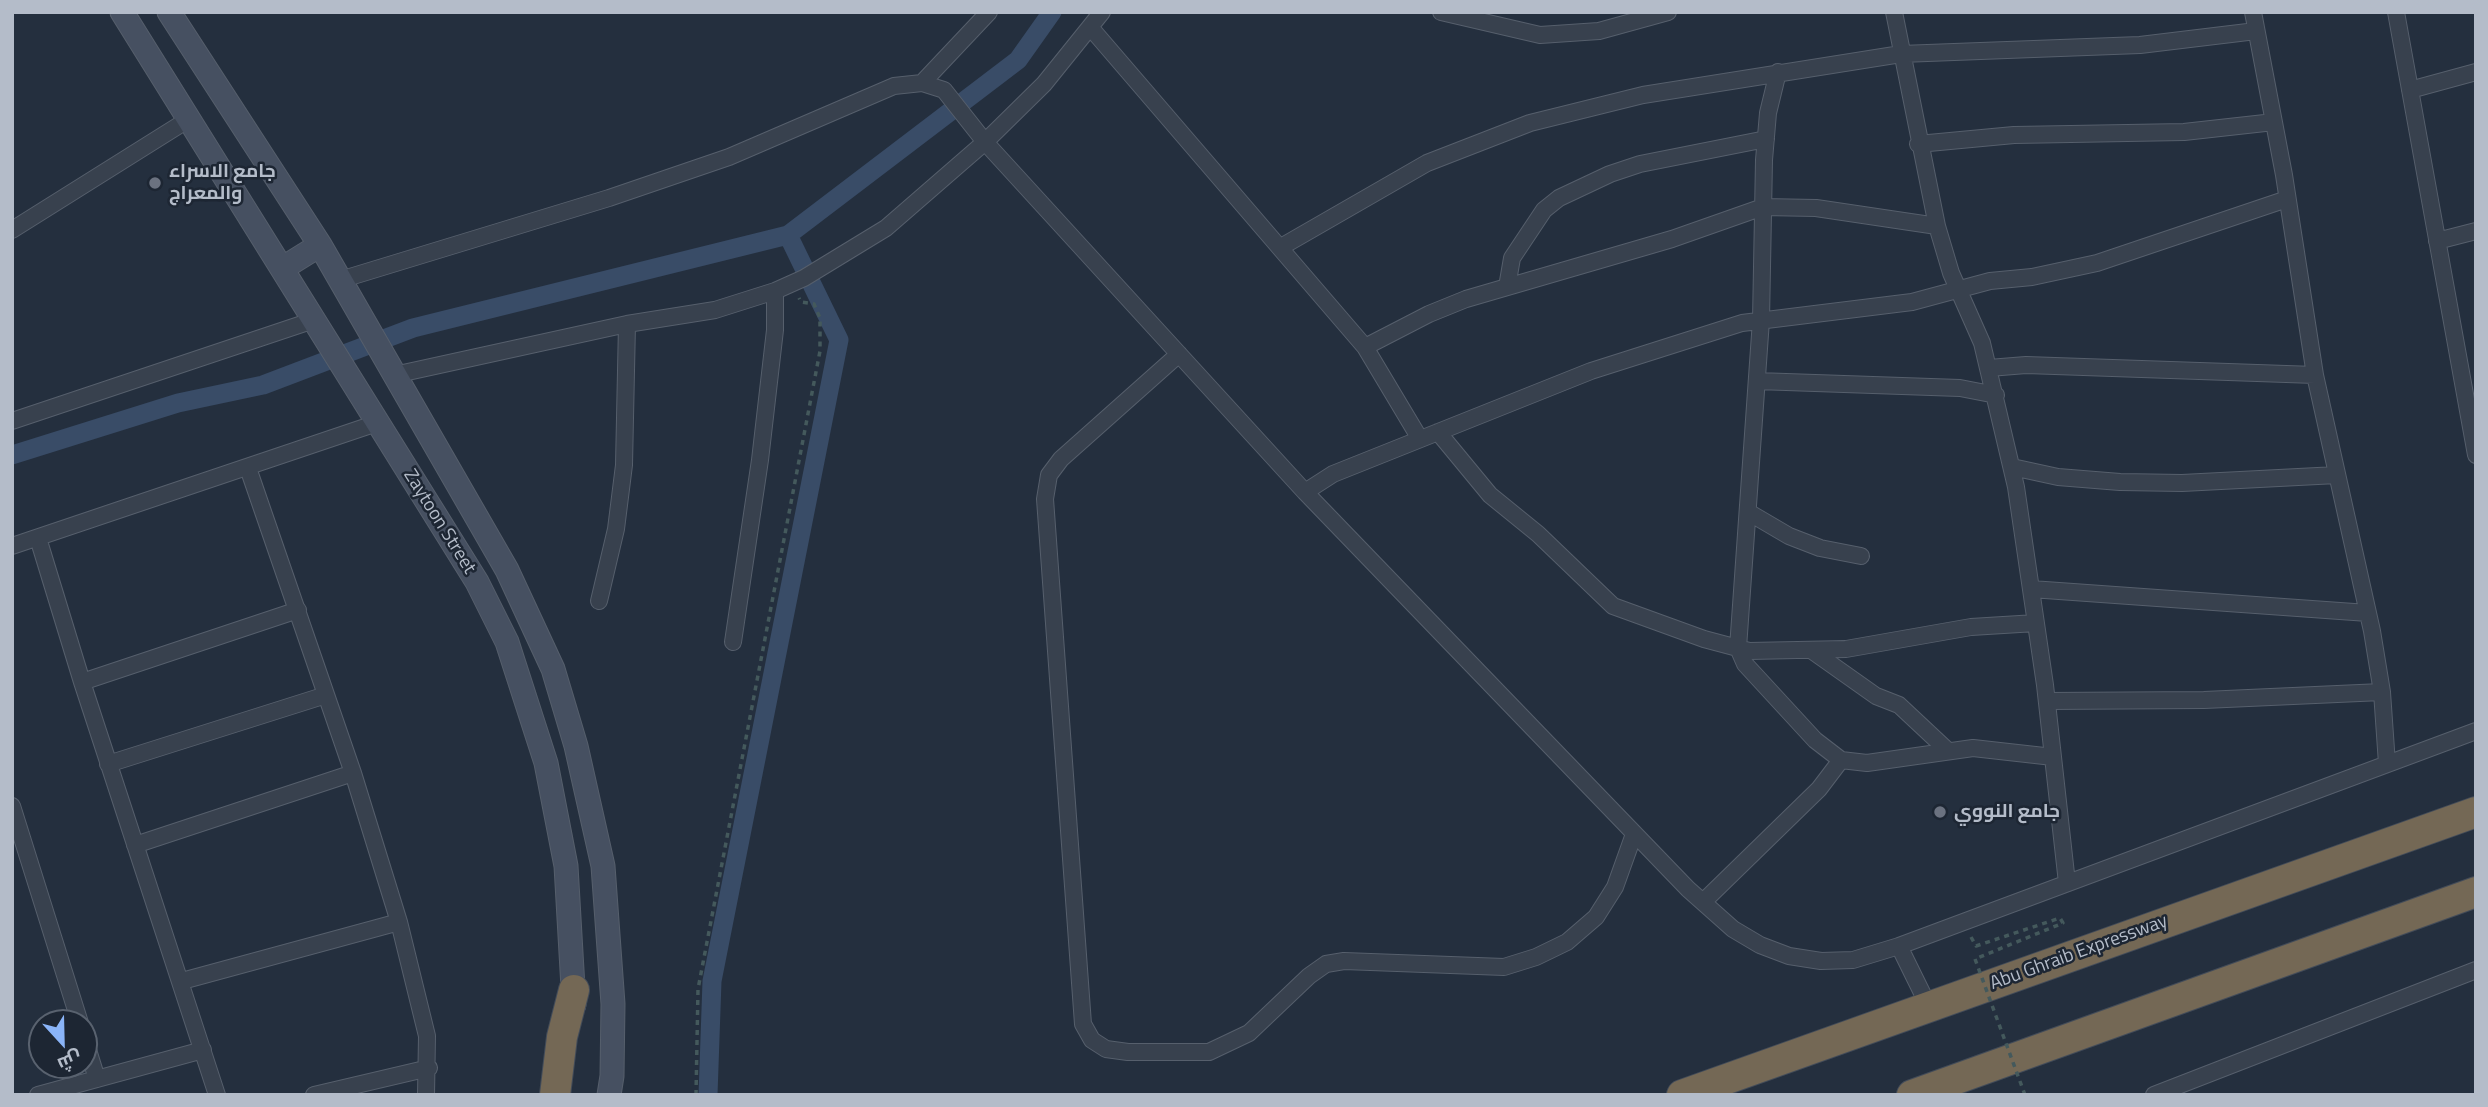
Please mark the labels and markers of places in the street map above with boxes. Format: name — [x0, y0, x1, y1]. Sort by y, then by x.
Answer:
place label: جامع الاسراء والمعراج — [169, 161, 276, 205]
marker: جامع الاسراء والمعراج — [147, 175, 163, 191]
place label: جامع النووي — [1954, 801, 2060, 823]
marker: جامع النووي — [1932, 804, 1948, 820]

